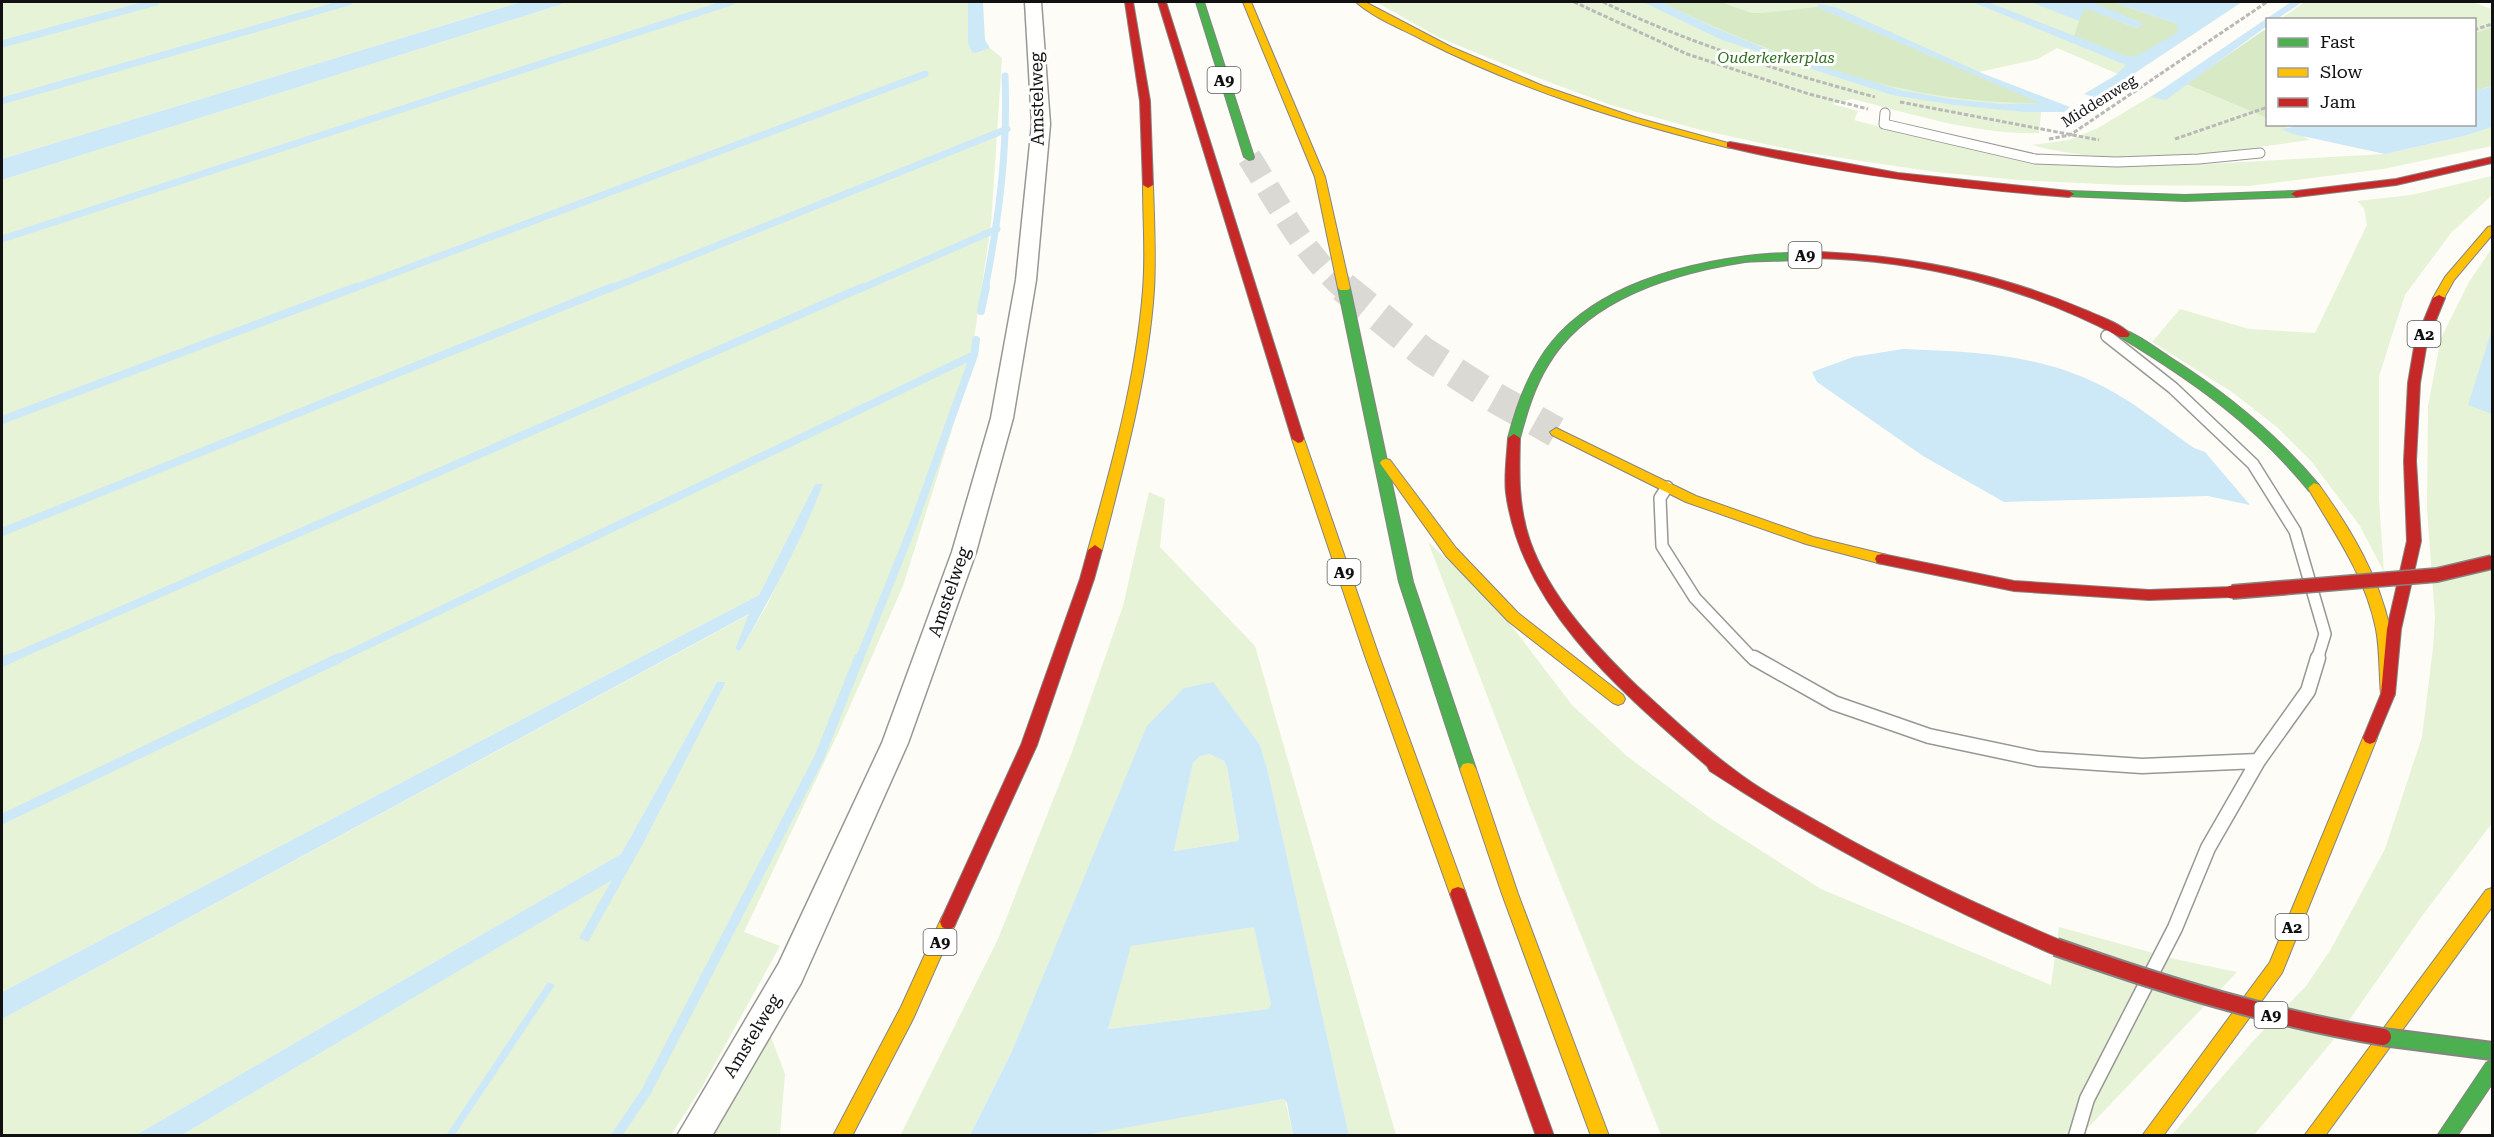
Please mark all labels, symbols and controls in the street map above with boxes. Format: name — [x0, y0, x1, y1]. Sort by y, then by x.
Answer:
legend — [2266, 18, 2476, 126]
text: Fast — [2320, 31, 2355, 52]
park label: Ouderkerkerplas — [1717, 49, 1835, 67]
street label: Amstelweg — [1025, 51, 1048, 146]
text: Slow — [2320, 61, 2362, 82]
road number: A9 — [1208, 67, 1240, 93]
street label: Middenweg — [2058, 71, 2140, 131]
text: Jam — [2320, 91, 2356, 112]
road number: A9 — [1788, 242, 1822, 268]
road number: A2 — [2408, 321, 2440, 347]
street label: Amstelweg — [923, 543, 974, 640]
road number: A9 — [1328, 559, 1360, 585]
road number: A2 — [2276, 914, 2308, 940]
road number: A9 — [924, 929, 956, 955]
street label: Amstelweg — [718, 989, 785, 1081]
road number: A9 — [2254, 1002, 2288, 1028]

